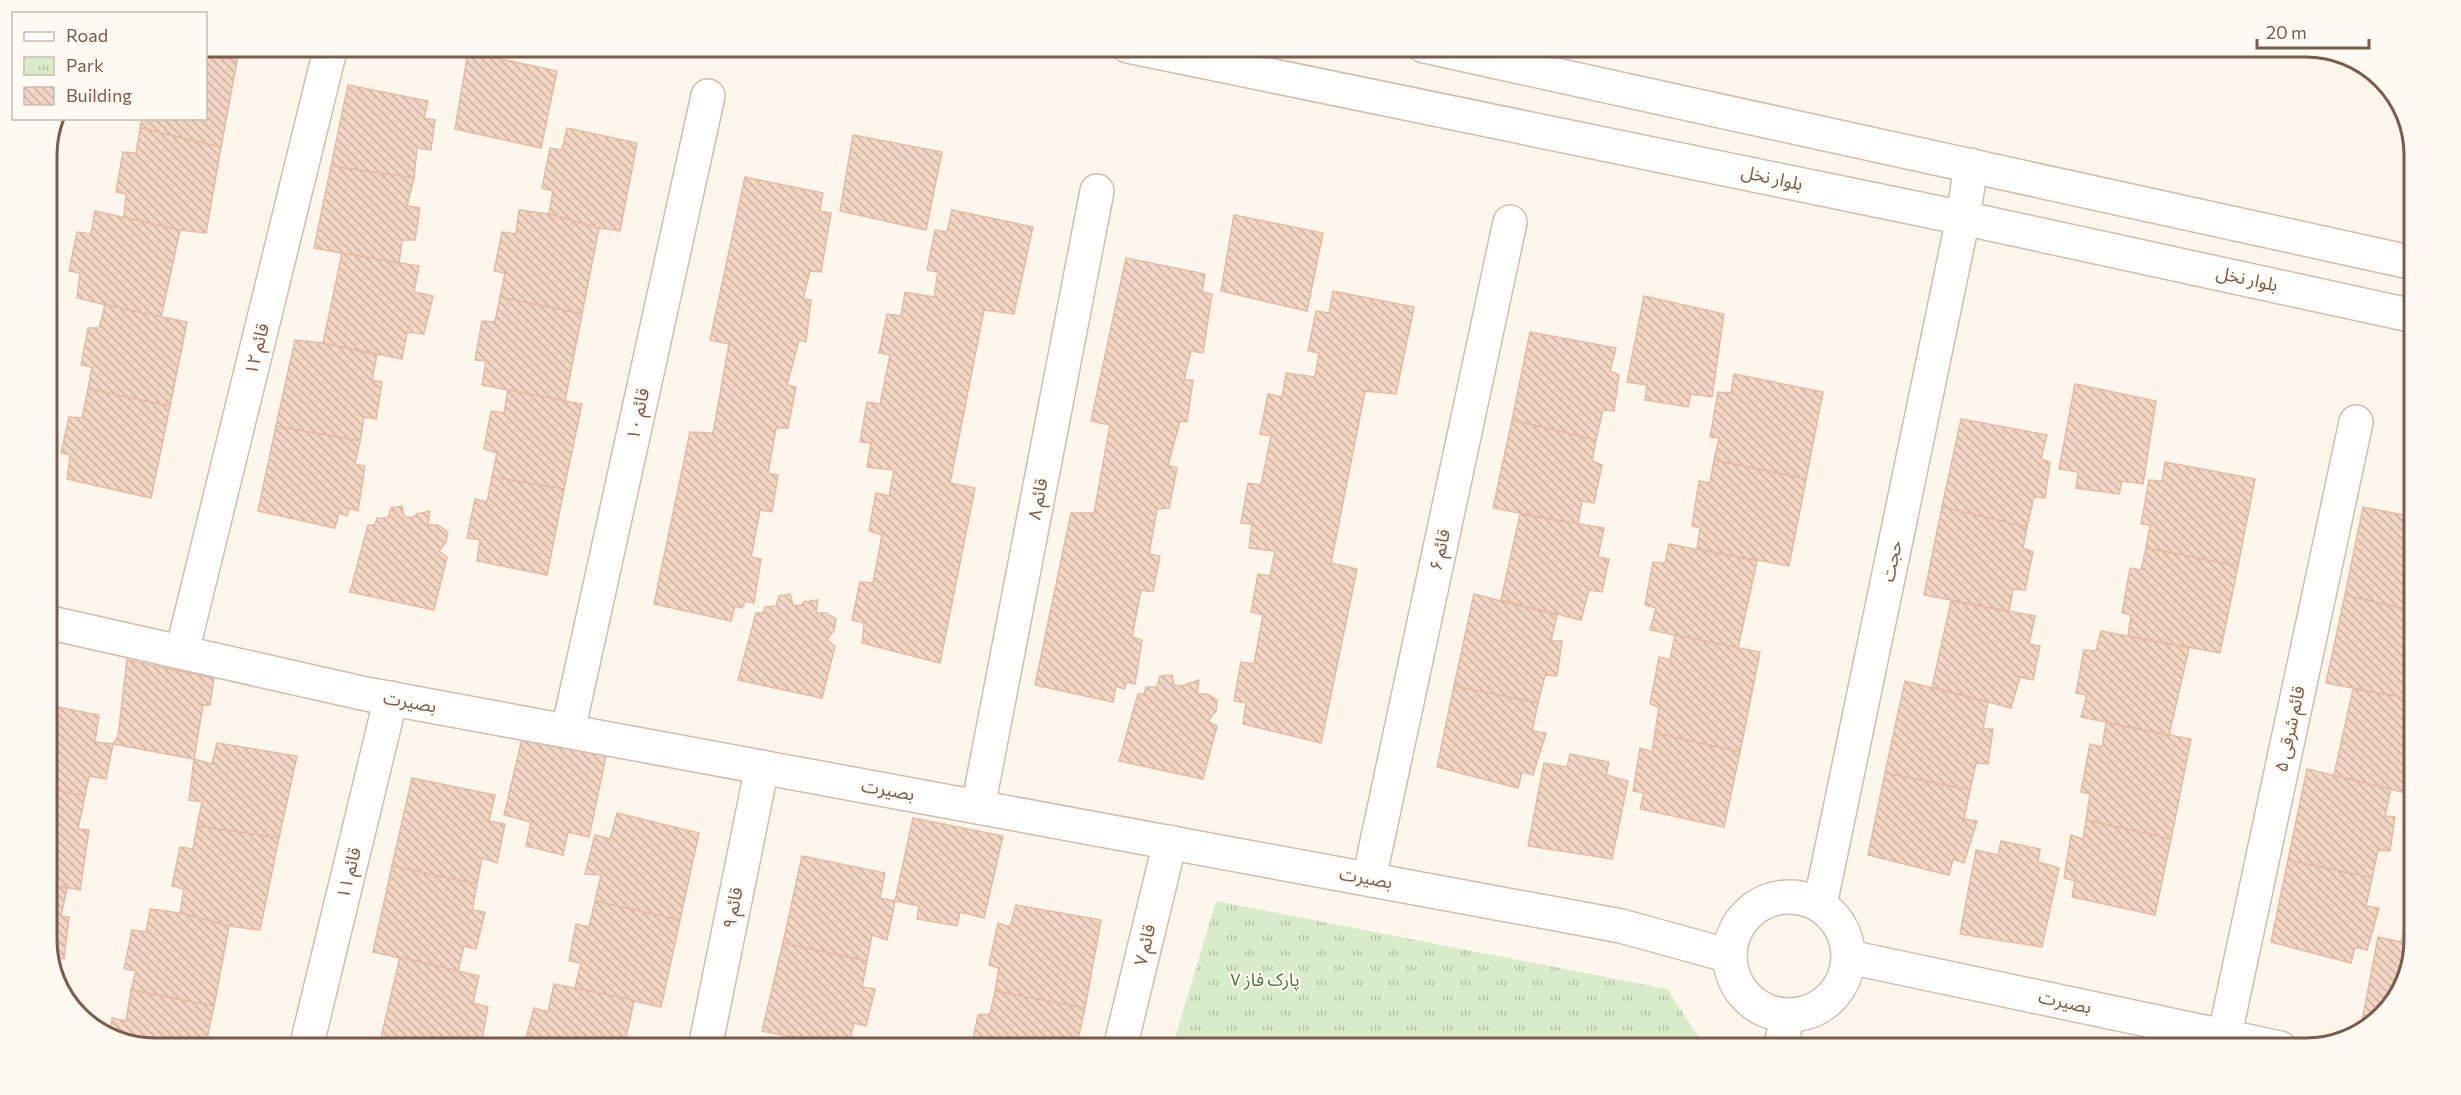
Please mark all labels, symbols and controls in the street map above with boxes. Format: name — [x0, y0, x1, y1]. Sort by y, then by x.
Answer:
legend — [12, 12, 207, 120]
scale bar — [2257, 12, 2370, 50]
text: 20 m — [2266, 21, 2307, 43]
text: Road — [66, 24, 108, 46]
text: Park — [66, 54, 104, 76]
text: Building — [66, 84, 132, 106]
street label: بلوار نخل — [1739, 160, 1805, 195]
street label: بلوار نخل — [2214, 261, 2280, 296]
street label: قائم ۱۲ — [239, 321, 276, 378]
street label: قائم ۱۰ — [621, 386, 656, 442]
street label: قائم ۸ — [1022, 476, 1055, 522]
street label: قائم ۶ — [1424, 527, 1457, 573]
street label: حجت — [1876, 538, 1906, 583]
street label: قائم شرقی ۵ — [2269, 684, 2312, 774]
street label: بصیرت — [382, 686, 438, 717]
street label: بصیرت — [860, 774, 916, 805]
street label: قائم ۱۱ — [331, 845, 368, 902]
street label: بصیرت — [1338, 862, 1394, 893]
street label: قائم ۹ — [717, 885, 750, 931]
street label: قائم ۷ — [1129, 922, 1162, 968]
park label: پارک فاز ۷ — [1230, 968, 1300, 991]
street label: بصیرت — [2036, 985, 2094, 1018]

